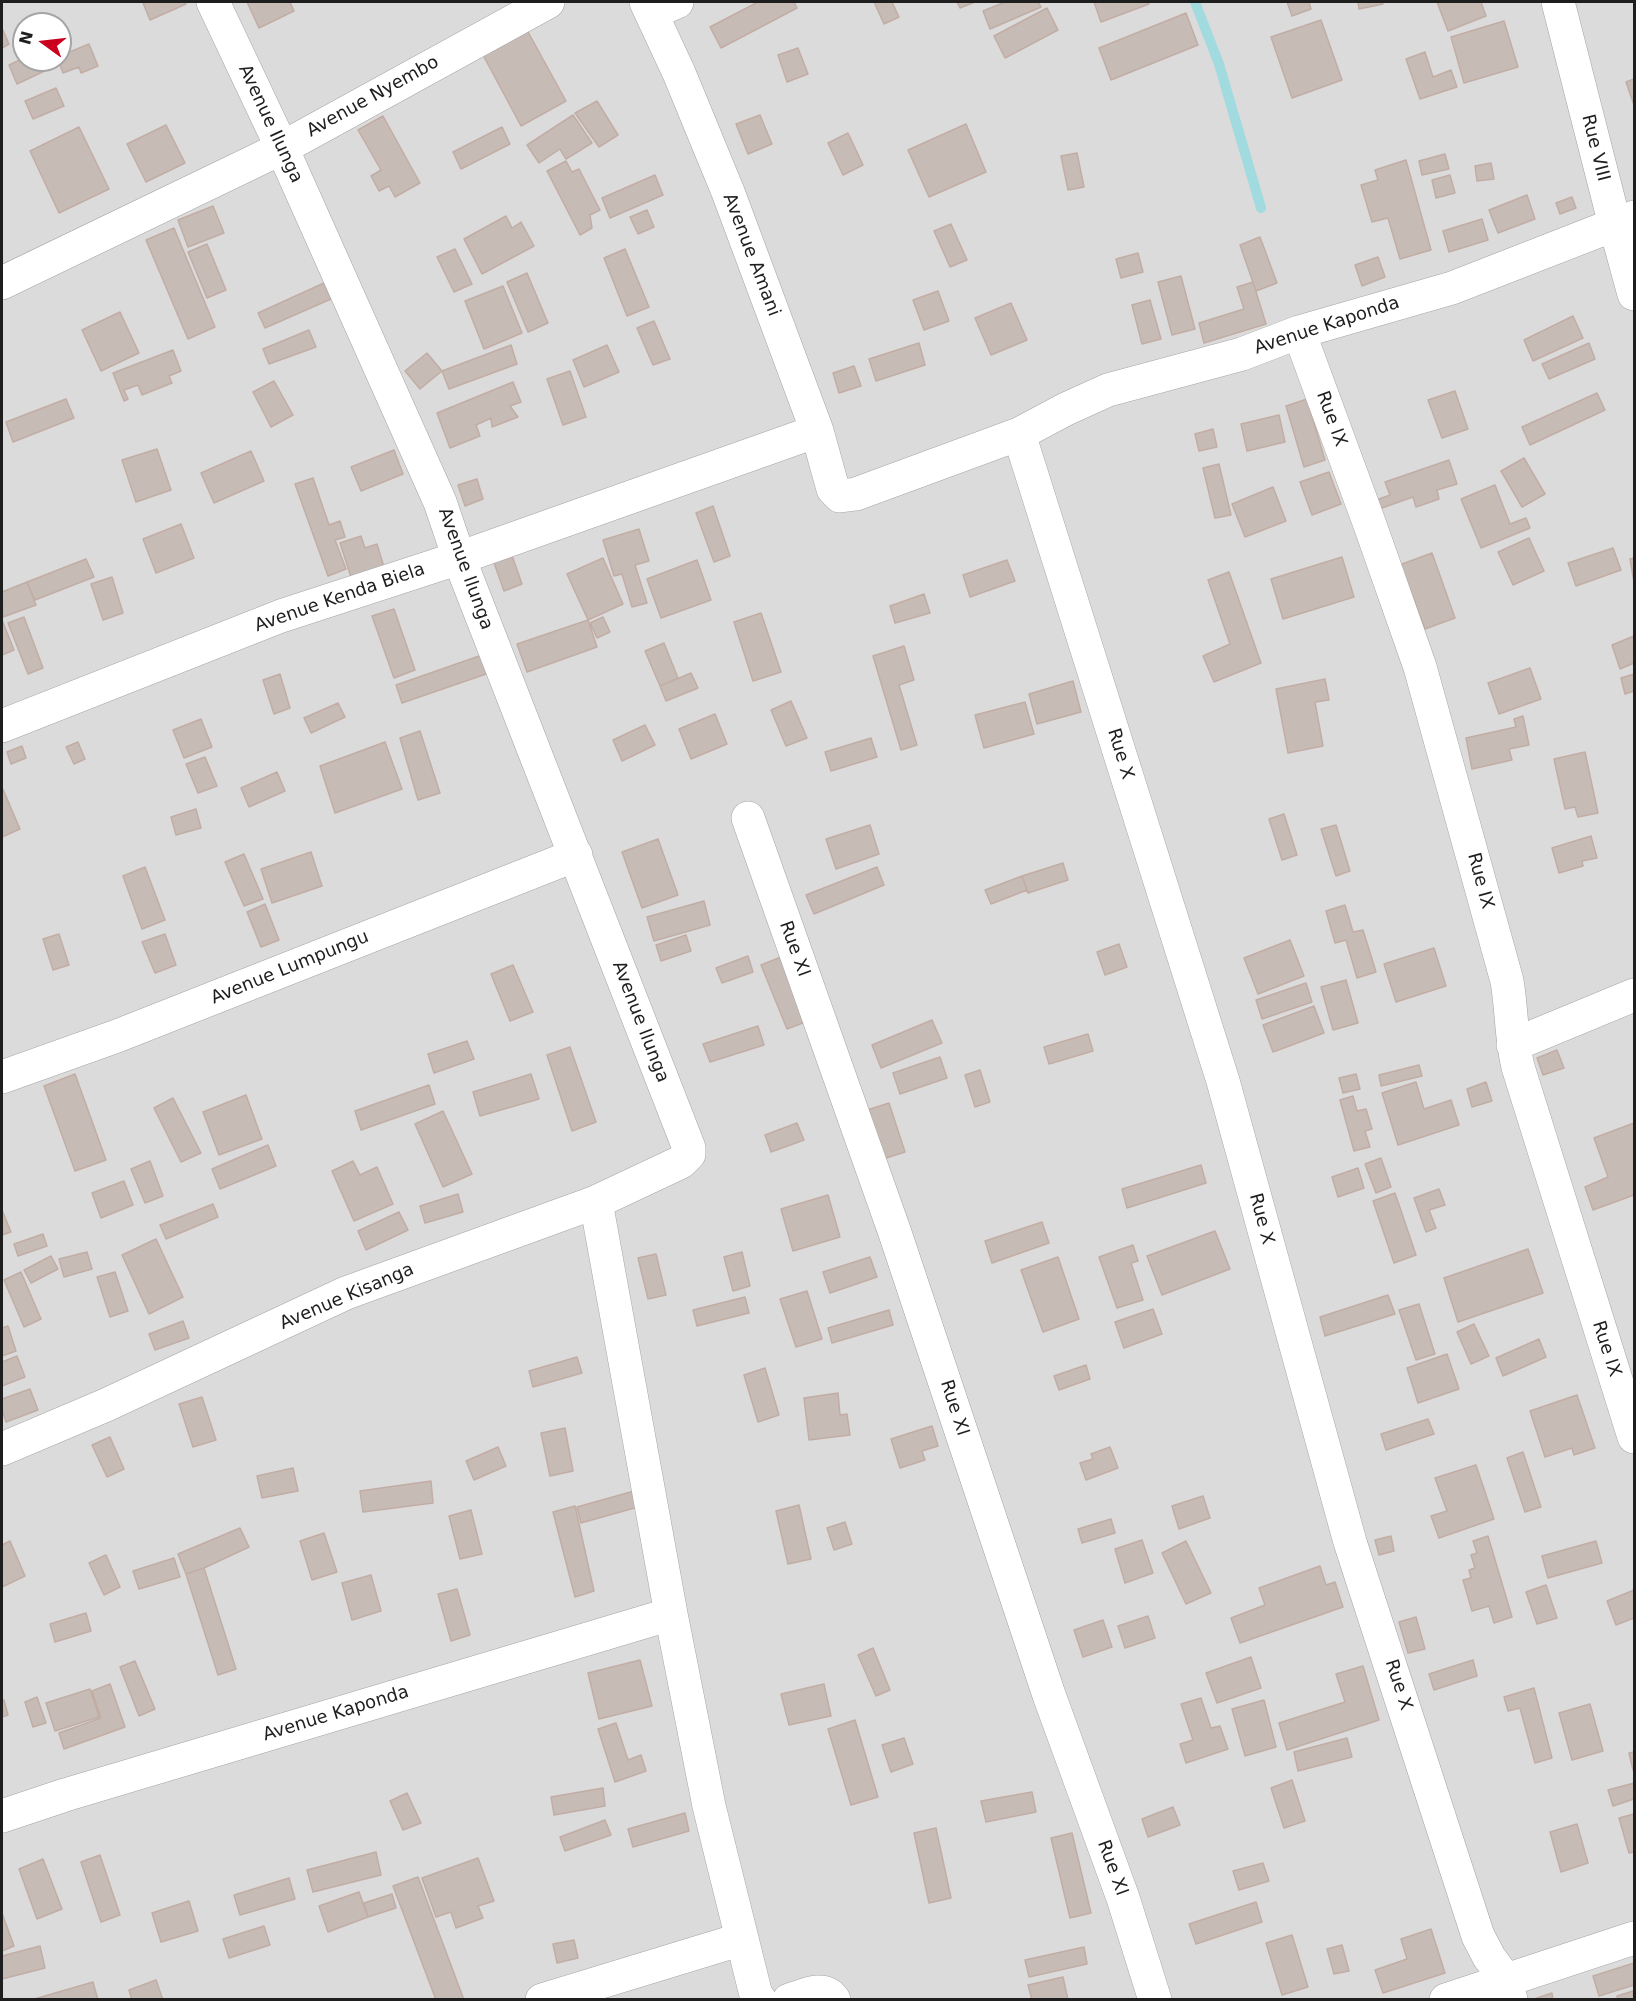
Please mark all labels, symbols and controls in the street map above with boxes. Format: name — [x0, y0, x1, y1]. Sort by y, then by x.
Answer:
north arrow — [12, 12, 72, 72]
text: N — [15, 29, 37, 47]
street label: Avenue Nyembo — [303, 52, 443, 142]
street label: Avenue Ilunga — [233, 61, 307, 187]
street label: Rue VIII — [1576, 112, 1614, 184]
street label: Avenue Amani — [718, 191, 784, 319]
street label: Avenue Kaponda — [1252, 292, 1402, 360]
street label: Rue IX — [1311, 388, 1351, 450]
street label: Avenue Ilunga — [433, 505, 497, 633]
street label: Avenue Kenda Biela — [252, 559, 428, 637]
street label: Rue X — [1102, 726, 1138, 782]
street label: Rue IX — [1462, 850, 1498, 912]
street label: Rue XI — [774, 918, 814, 980]
street label: Avenue Lumpungu — [208, 926, 372, 1010]
street label: Avenue Ilunga — [607, 958, 673, 1086]
street label: Rue X — [1244, 1191, 1278, 1247]
street label: Avenue Kisanga — [277, 1259, 417, 1335]
street label: Rue IX — [1587, 1318, 1625, 1380]
street label: Rue XI — [935, 1377, 973, 1439]
street label: Rue X — [1380, 1657, 1416, 1713]
street label: Avenue Kaponda — [260, 1682, 412, 1746]
street label: Rue XI — [1092, 1837, 1132, 1899]

